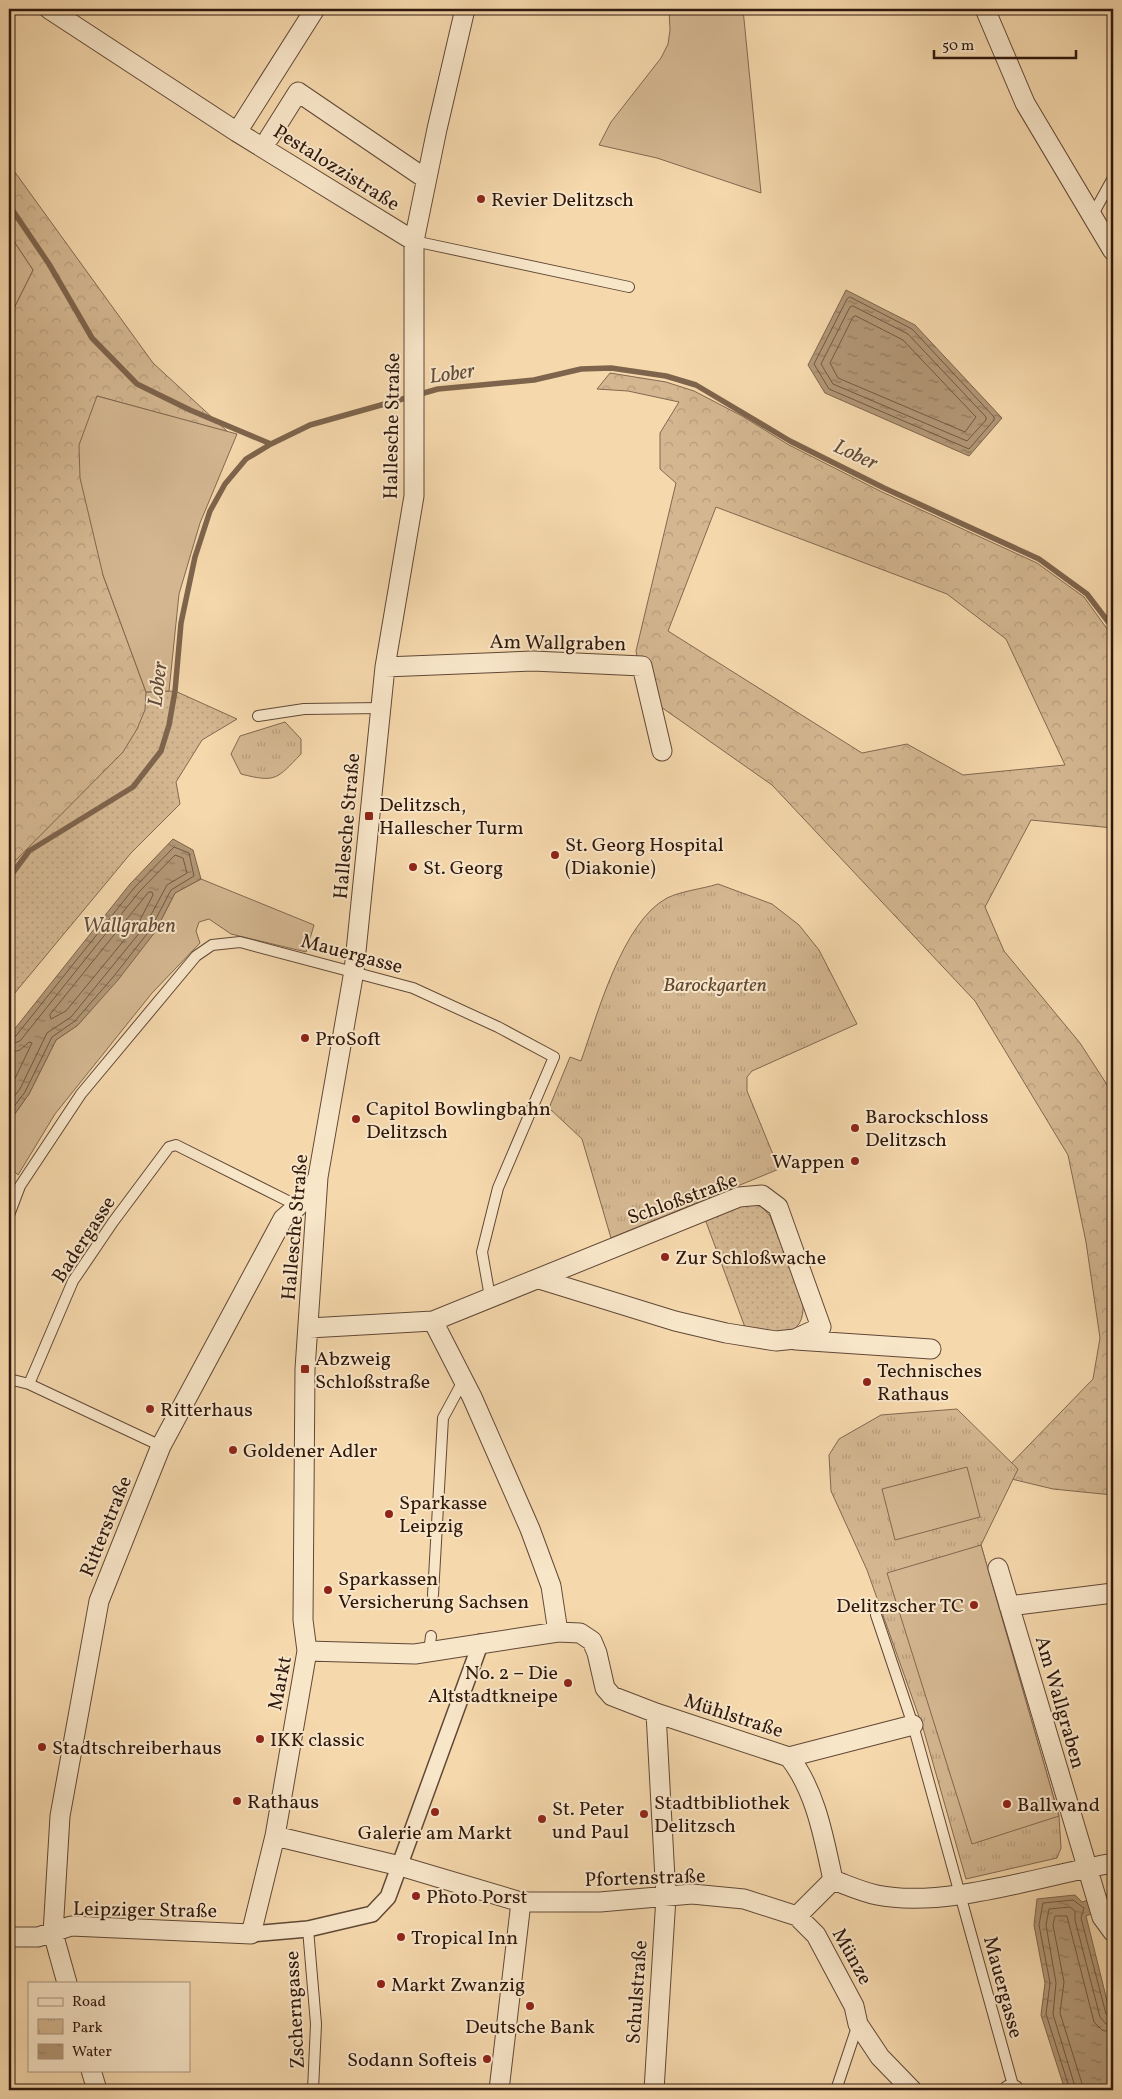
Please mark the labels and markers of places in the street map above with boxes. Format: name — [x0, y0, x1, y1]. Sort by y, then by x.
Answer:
place label: Revier Delitzsch — [491, 187, 634, 215]
marker: Revier Delitzsch — [475, 193, 487, 205]
place label: Delitzsch, Hallescher Turm — [379, 792, 524, 843]
marker: Delitzsch, Hallescher Turm — [363, 810, 375, 822]
place label: St. Georg Hospital (Diakonie) — [565, 832, 724, 883]
marker: St. Georg Hospital (Diakonie) — [549, 849, 561, 861]
place label: St. Georg — [423, 855, 503, 883]
marker: St. Georg — [407, 861, 419, 873]
place label: ProSoft — [315, 1026, 381, 1054]
marker: ProSoft — [299, 1032, 311, 1044]
place label: Capitol Bowlingbahn Delitzsch — [366, 1096, 551, 1147]
place label: Barockschloss Delitzsch — [865, 1104, 988, 1155]
marker: Capitol Bowlingbahn Delitzsch — [350, 1113, 362, 1125]
marker: Barockschloss Delitzsch — [849, 1122, 861, 1134]
place label: Wappen — [772, 1149, 845, 1177]
marker: Wappen — [849, 1155, 861, 1167]
place label: Zur Schloßwache — [675, 1245, 826, 1273]
marker: Zur Schloßwache — [659, 1251, 671, 1263]
place label: Abzweig Schloßstraße — [315, 1346, 430, 1397]
place label: Technisches Rathaus — [877, 1358, 982, 1409]
marker: Abzweig Schloßstraße — [299, 1363, 311, 1375]
marker: Technisches Rathaus — [861, 1376, 873, 1388]
place label: Ritterhaus — [160, 1397, 253, 1425]
marker: Ritterhaus — [144, 1403, 156, 1415]
place label: Goldener Adler — [243, 1438, 377, 1466]
marker: Goldener Adler — [227, 1444, 239, 1456]
place label: Sparkasse Leipzig — [399, 1490, 487, 1541]
marker: Sparkasse Leipzig — [383, 1508, 395, 1520]
place label: Sparkassen Versicherung Sachsen — [338, 1566, 529, 1617]
marker: Sparkassen Versicherung Sachsen — [322, 1584, 334, 1596]
place label: Delitzscher TC — [836, 1593, 964, 1621]
marker: Delitzscher TC — [968, 1599, 980, 1611]
place label: No. 2 – Die Altstadtkneipe — [428, 1660, 558, 1711]
marker: No. 2 – Die Altstadtkneipe — [562, 1677, 574, 1689]
place label: IKK classic — [270, 1727, 365, 1755]
marker: IKK classic — [254, 1733, 266, 1745]
place label: Stadtschreiberhaus — [52, 1735, 222, 1763]
marker: Stadtschreiberhaus — [36, 1741, 48, 1753]
place label: Rathaus — [247, 1789, 319, 1817]
place label: Stadtbibliothek Delitzsch — [654, 1790, 790, 1841]
place label: Ballwand — [1017, 1792, 1100, 1820]
marker: Rathaus — [231, 1795, 243, 1807]
place label: St. Peter und Paul — [552, 1796, 629, 1847]
marker: Ballwand — [1001, 1798, 1013, 1810]
marker: Galerie am Markt — [429, 1806, 441, 1818]
marker: Stadtbibliothek Delitzsch — [638, 1808, 650, 1820]
marker: St. Peter und Paul — [536, 1813, 548, 1825]
place label: Galerie am Markt — [358, 1820, 512, 1848]
place label: Photo Porst — [426, 1884, 527, 1912]
marker: Photo Porst — [410, 1890, 422, 1902]
place label: Tropical Inn — [411, 1925, 518, 1953]
marker: Tropical Inn — [395, 1931, 407, 1943]
place label: Markt Zwanzig — [391, 1972, 525, 2000]
marker: Markt Zwanzig — [375, 1978, 387, 1990]
marker: Deutsche Bank — [524, 2000, 536, 2012]
place label: Deutsche Bank — [465, 2014, 595, 2042]
place label: Sodann Softeis — [347, 2047, 477, 2075]
marker: Sodann Softeis — [481, 2053, 493, 2065]

